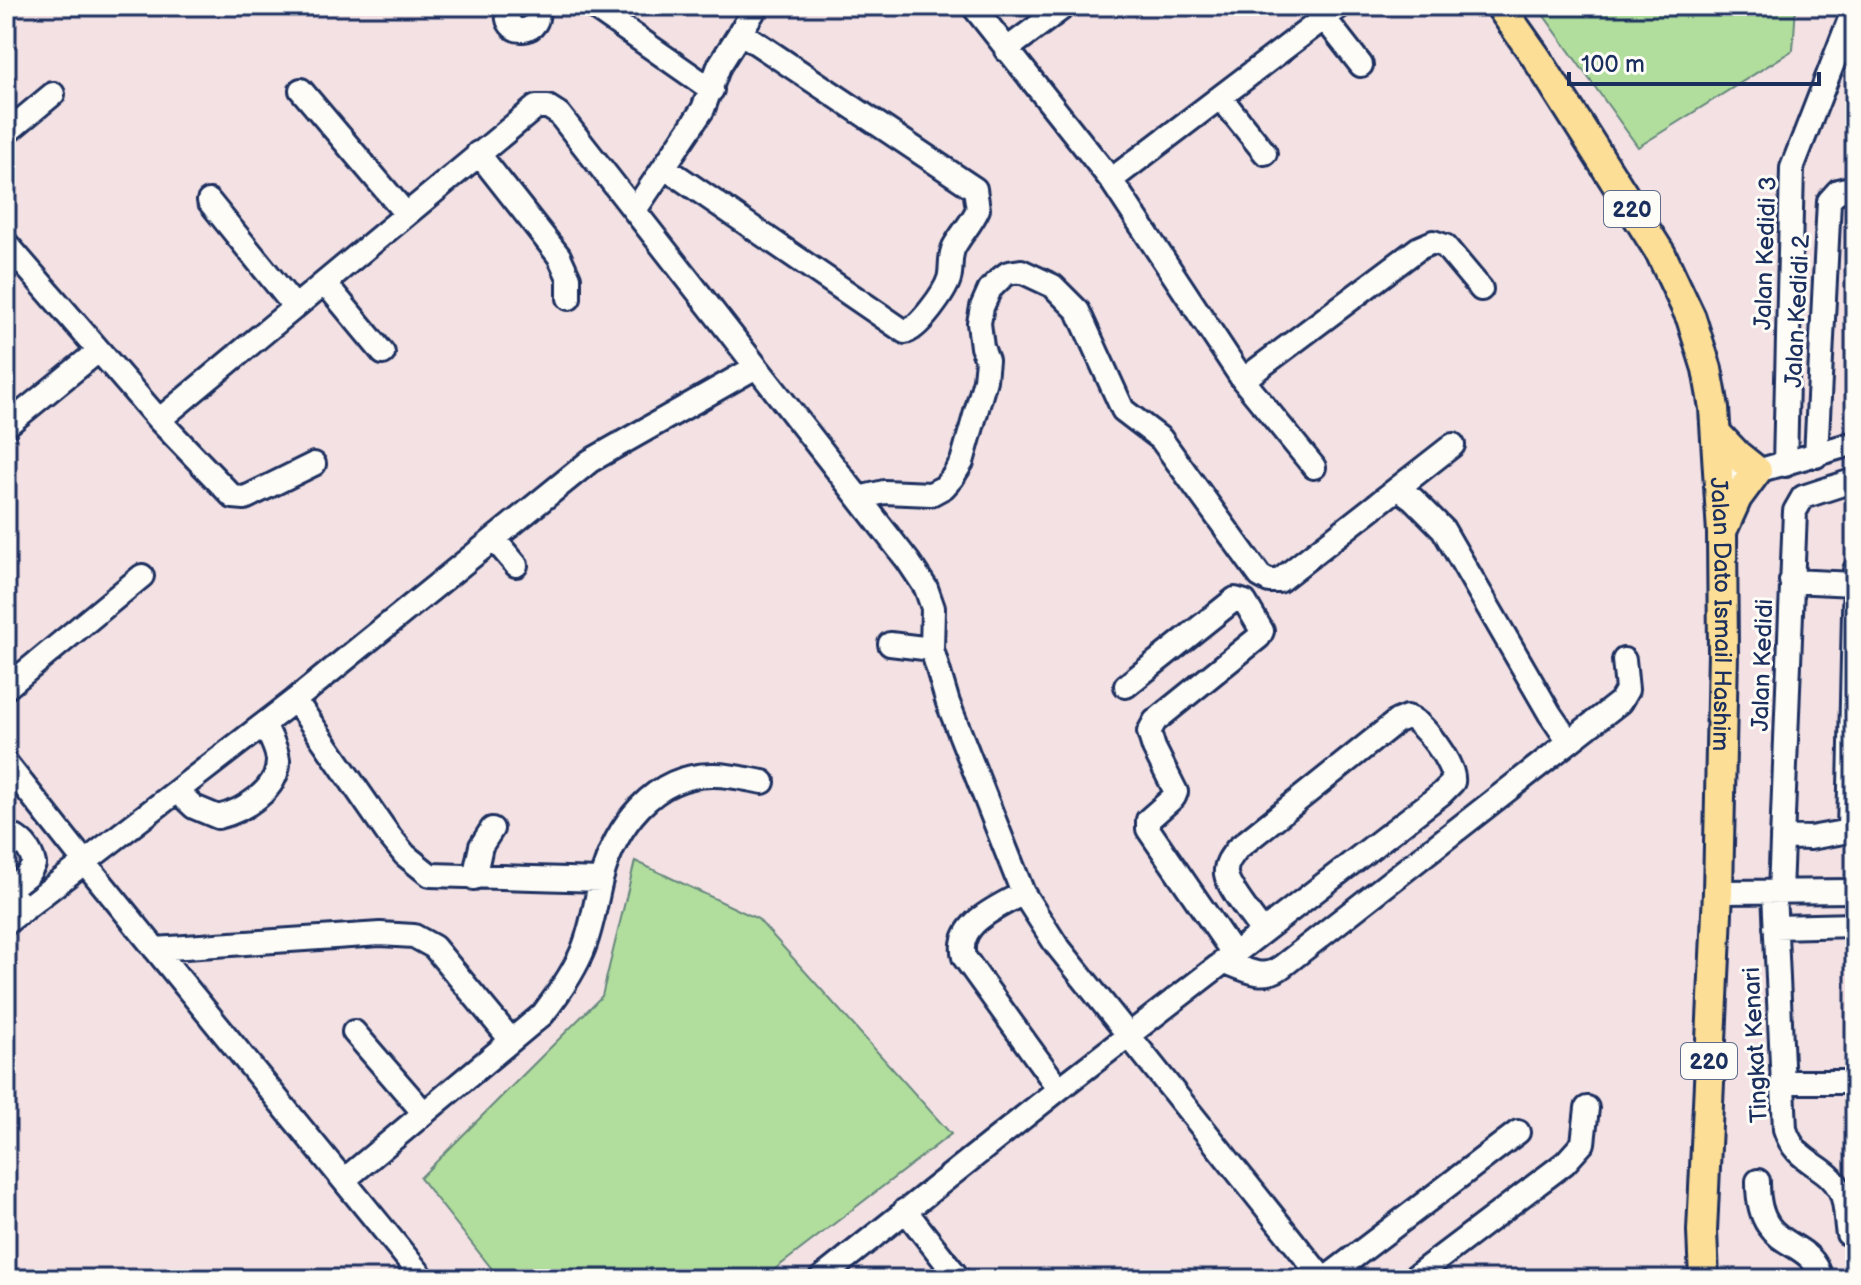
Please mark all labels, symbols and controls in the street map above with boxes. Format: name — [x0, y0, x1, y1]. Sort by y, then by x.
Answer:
scale bar — [1569, 36, 1819, 86]
text: 100 m — [1581, 50, 1645, 79]
street label: Jalan Kedidi 3 — [1748, 176, 1783, 330]
road number: 220 — [1604, 191, 1660, 227]
street label: Jalan Kedidi 2 — [1779, 234, 1816, 388]
street label: Jalan Dato Ismail Hashim — [1703, 476, 1737, 752]
street label: Jalan Kedidi — [1746, 598, 1779, 732]
street label: Tingkat Kenari — [1737, 966, 1774, 1124]
road number: 220 — [1681, 1043, 1737, 1079]

